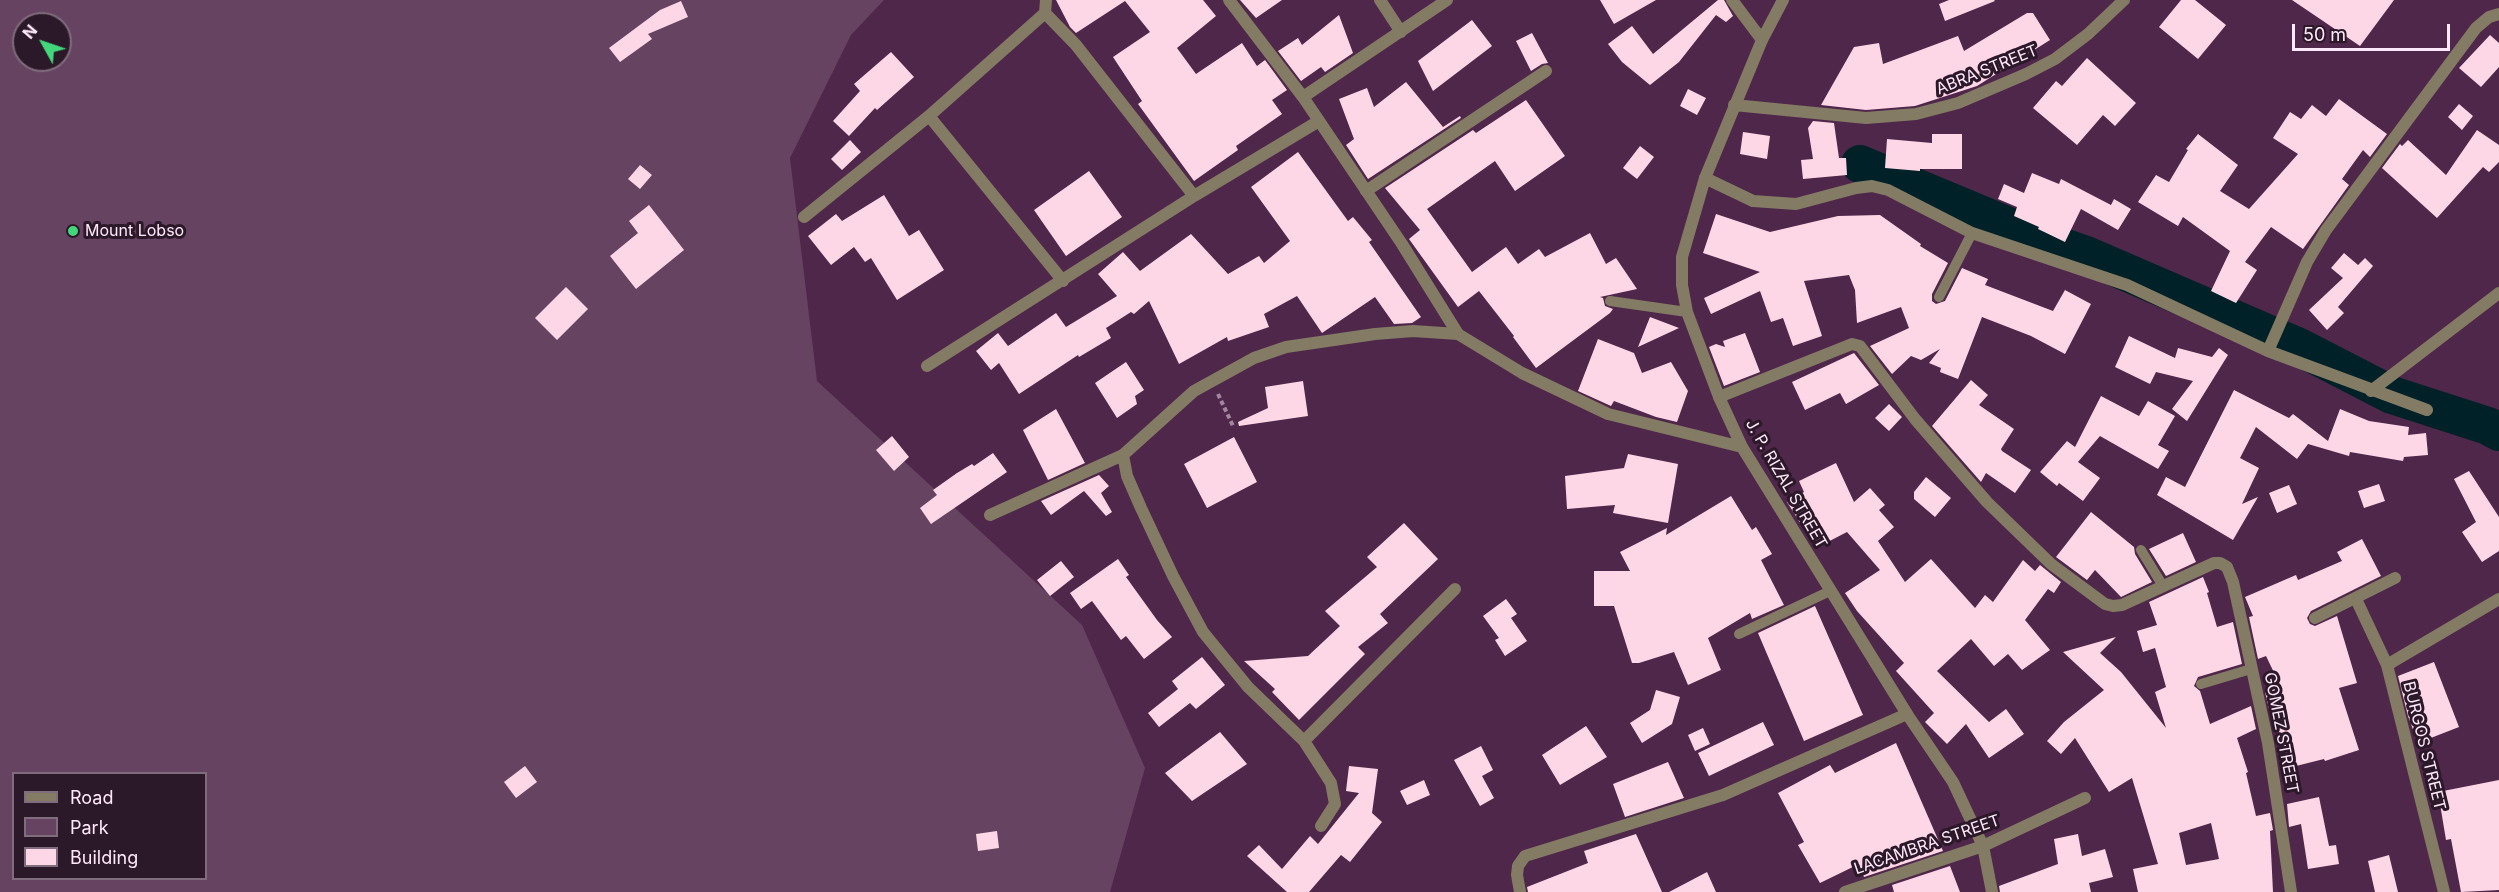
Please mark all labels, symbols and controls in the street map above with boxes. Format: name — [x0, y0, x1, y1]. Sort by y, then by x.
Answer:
north arrow — [12, 12, 72, 72]
scale bar — [2295, 12, 2452, 50]
text: N — [18, 21, 41, 43]
text: 50 m — [2303, 24, 2346, 45]
street label: ABRA STREET — [1933, 41, 2041, 99]
place label: Mount Lobso — [85, 221, 184, 241]
marker: Mount Lobso — [66, 224, 80, 238]
street label: J. P. RIZAL STREET — [1741, 416, 1831, 552]
street label: GOMEZ STREET — [2260, 671, 2302, 795]
street label: BURGOS STREET — [2399, 680, 2449, 812]
legend — [12, 772, 207, 880]
text: Road — [70, 787, 113, 808]
street label: LACAMBRA STREET — [1851, 811, 2003, 879]
text: Park — [70, 817, 109, 838]
text: Building — [70, 847, 138, 868]

